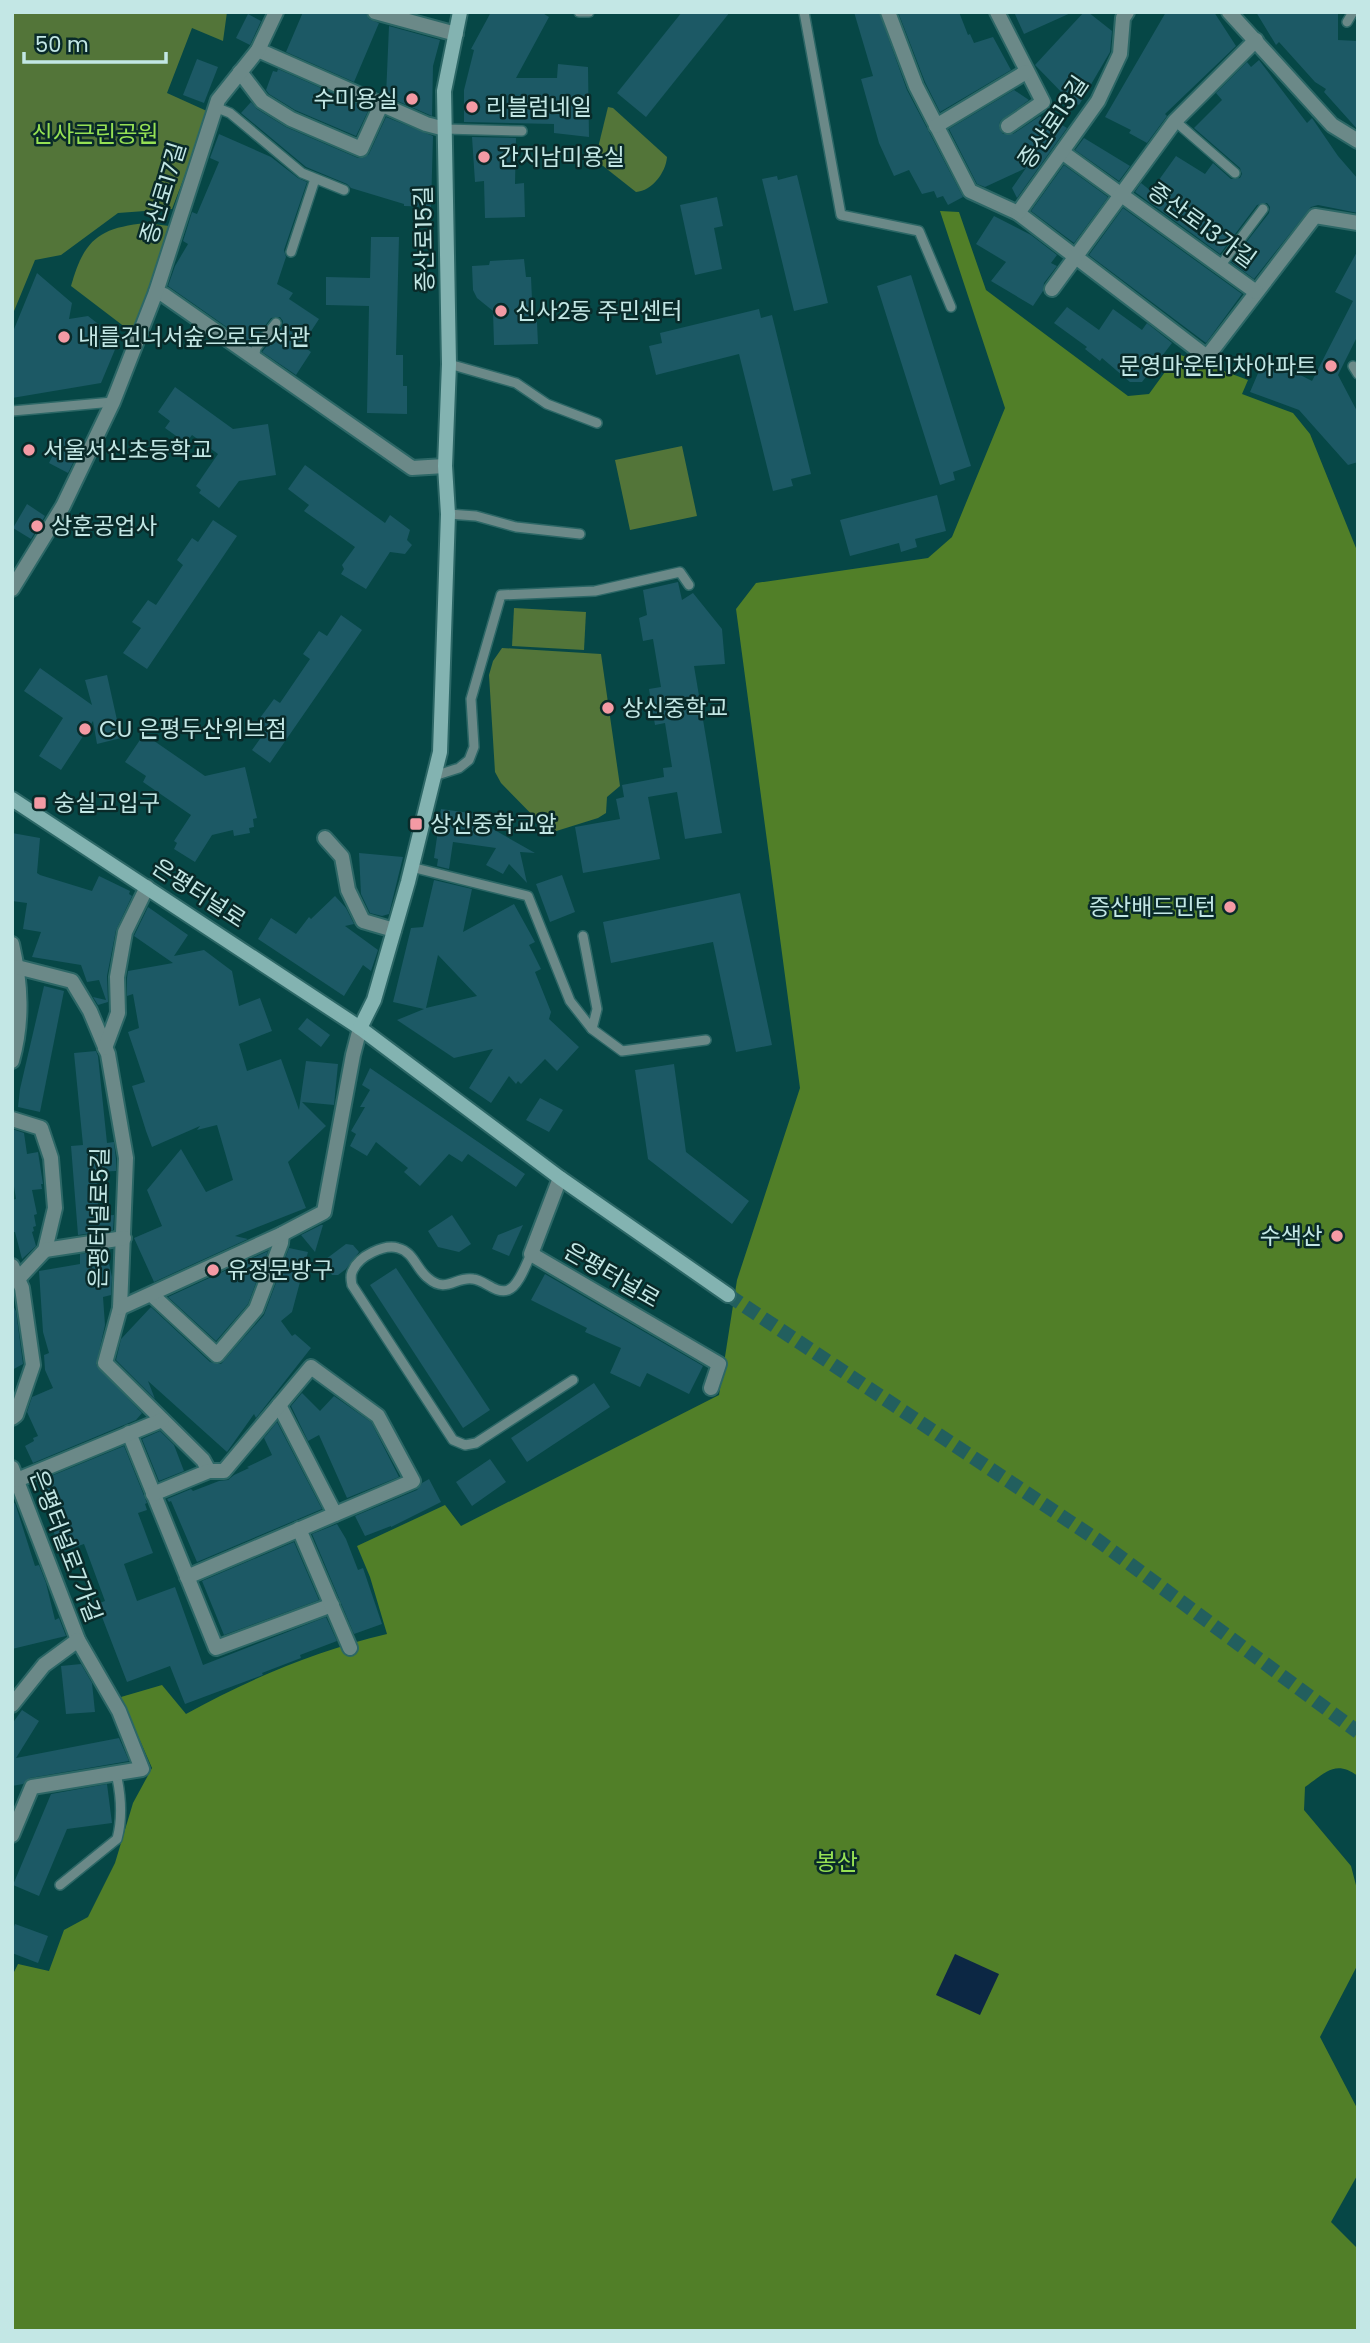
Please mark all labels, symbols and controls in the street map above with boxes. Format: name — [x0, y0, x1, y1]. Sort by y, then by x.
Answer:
scale bar — [24, 21, 166, 65]
text: 50 m — [35, 30, 89, 59]
street label: 증산로13길 — [1010, 69, 1096, 175]
place label: 수미용실 — [313, 83, 398, 115]
marker: 수미용실 — [404, 91, 420, 107]
place label: 리블럼네일 — [486, 91, 592, 123]
marker: 리블럼네일 — [464, 99, 480, 115]
park label: 신사근린공원 — [32, 118, 158, 150]
street label: 증산로17길 — [132, 138, 194, 248]
place label: 간지남미용실 — [498, 141, 625, 173]
marker: 간지남미용실 — [476, 149, 492, 165]
street label: 증산로13가길 — [1141, 175, 1263, 275]
street label: 증산로15길 — [407, 186, 441, 292]
place label: 신사2동 주민센터 — [515, 295, 683, 327]
marker: 신사2동 주민센터 — [493, 303, 509, 319]
place label: 내를건너서숲으로도서관 — [78, 321, 311, 353]
marker: 내를건너서숲으로도서관 — [56, 329, 72, 345]
place label: 문영마운틴1차아파트 — [1119, 350, 1317, 382]
marker: 문영마운틴1차아파트 — [1323, 358, 1339, 374]
place label: 서울서신초등학교 — [43, 434, 212, 466]
marker: 서울서신초등학교 — [21, 442, 37, 458]
place label: 상훈공업사 — [51, 510, 157, 542]
marker: 상훈공업사 — [29, 518, 45, 534]
place label: 상신중학교 — [622, 692, 728, 724]
marker: 상신중학교 — [600, 700, 616, 716]
place label: CU 은평두산위브점 — [99, 713, 287, 745]
marker: CU 은평두산위브점 — [77, 721, 93, 737]
place label: 숭실고입구 — [54, 787, 160, 819]
marker: 숭실고입구 — [32, 795, 48, 811]
place label: 상신중학교앞 — [430, 808, 557, 840]
marker: 상신중학교앞 — [408, 816, 424, 832]
street label: 은평터널로 — [146, 851, 252, 935]
place label: 증산배드민턴 — [1089, 891, 1216, 923]
marker: 증산배드민턴 — [1222, 899, 1238, 915]
street label: 은평터널로5길 — [82, 1147, 116, 1289]
place label: 수색산 — [1260, 1220, 1323, 1252]
marker: 수색산 — [1329, 1228, 1345, 1244]
street label: 은평터널로 — [558, 1235, 666, 1315]
place label: 유정문방구 — [227, 1254, 333, 1286]
marker: 유정문방구 — [205, 1262, 221, 1278]
street label: 은평터널로7가길 — [22, 1465, 110, 1627]
park label: 봉산 — [816, 1846, 858, 1878]

